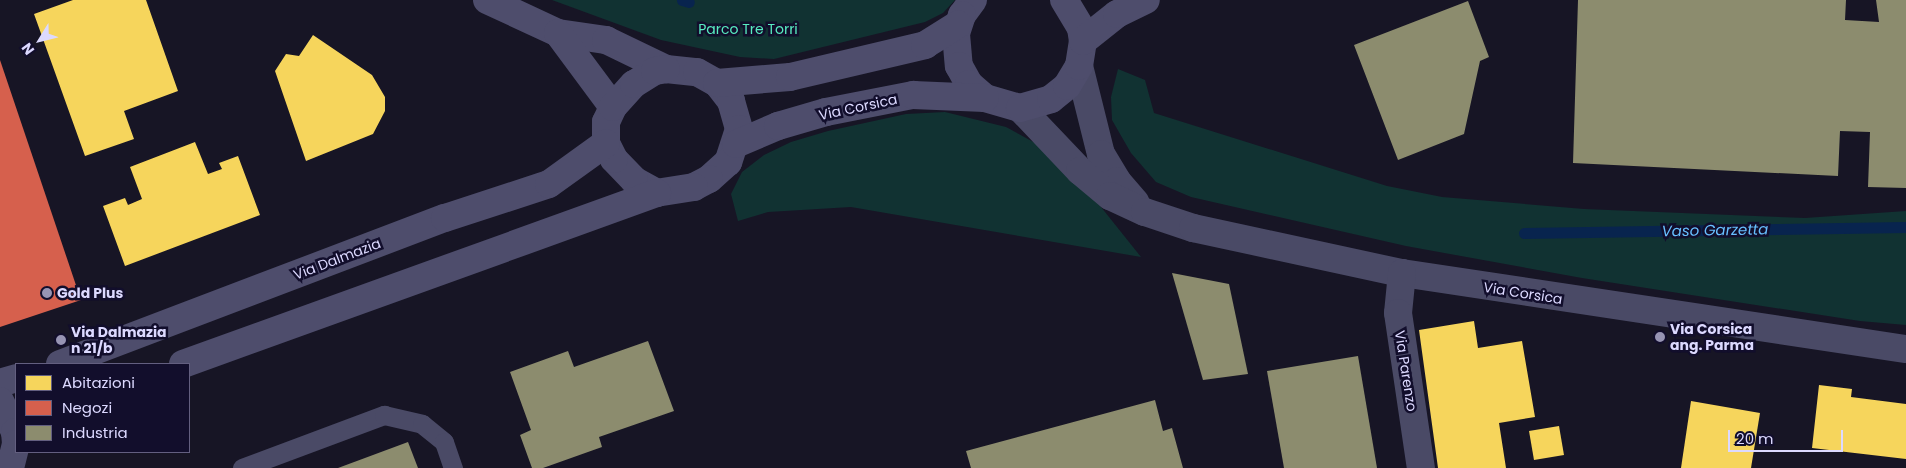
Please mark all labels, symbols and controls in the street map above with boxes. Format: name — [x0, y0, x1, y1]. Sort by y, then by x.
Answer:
north arrow — [15, 15, 65, 65]
park label: Parco Tre Torri — [698, 21, 798, 37]
text: N — [17, 39, 39, 59]
street label: Via Corsica — [817, 90, 899, 124]
water label: Vaso Garzetta — [1661, 220, 1769, 240]
street label: Via Dalmazia — [291, 235, 383, 283]
street label: Via Corsica — [1482, 278, 1564, 308]
place label: Gold Plus — [57, 285, 123, 301]
marker: Gold Plus — [41, 287, 53, 299]
place label: Via Corsica ang. Parma — [1670, 321, 1754, 354]
place label: Via Dalmazia n 21/b — [71, 324, 167, 357]
street label: Via Parenzo — [1391, 329, 1421, 413]
marker: Via Corsica ang. Parma — [1654, 331, 1666, 343]
marker: Via Dalmazia n 21/b — [55, 334, 67, 346]
legend — [15, 363, 190, 453]
text: Abitazioni — [62, 372, 135, 393]
text: Negozi — [62, 397, 112, 418]
scale bar — [1731, 420, 1846, 452]
text: Industria — [62, 422, 128, 443]
text: 20 m — [1736, 428, 1774, 449]

